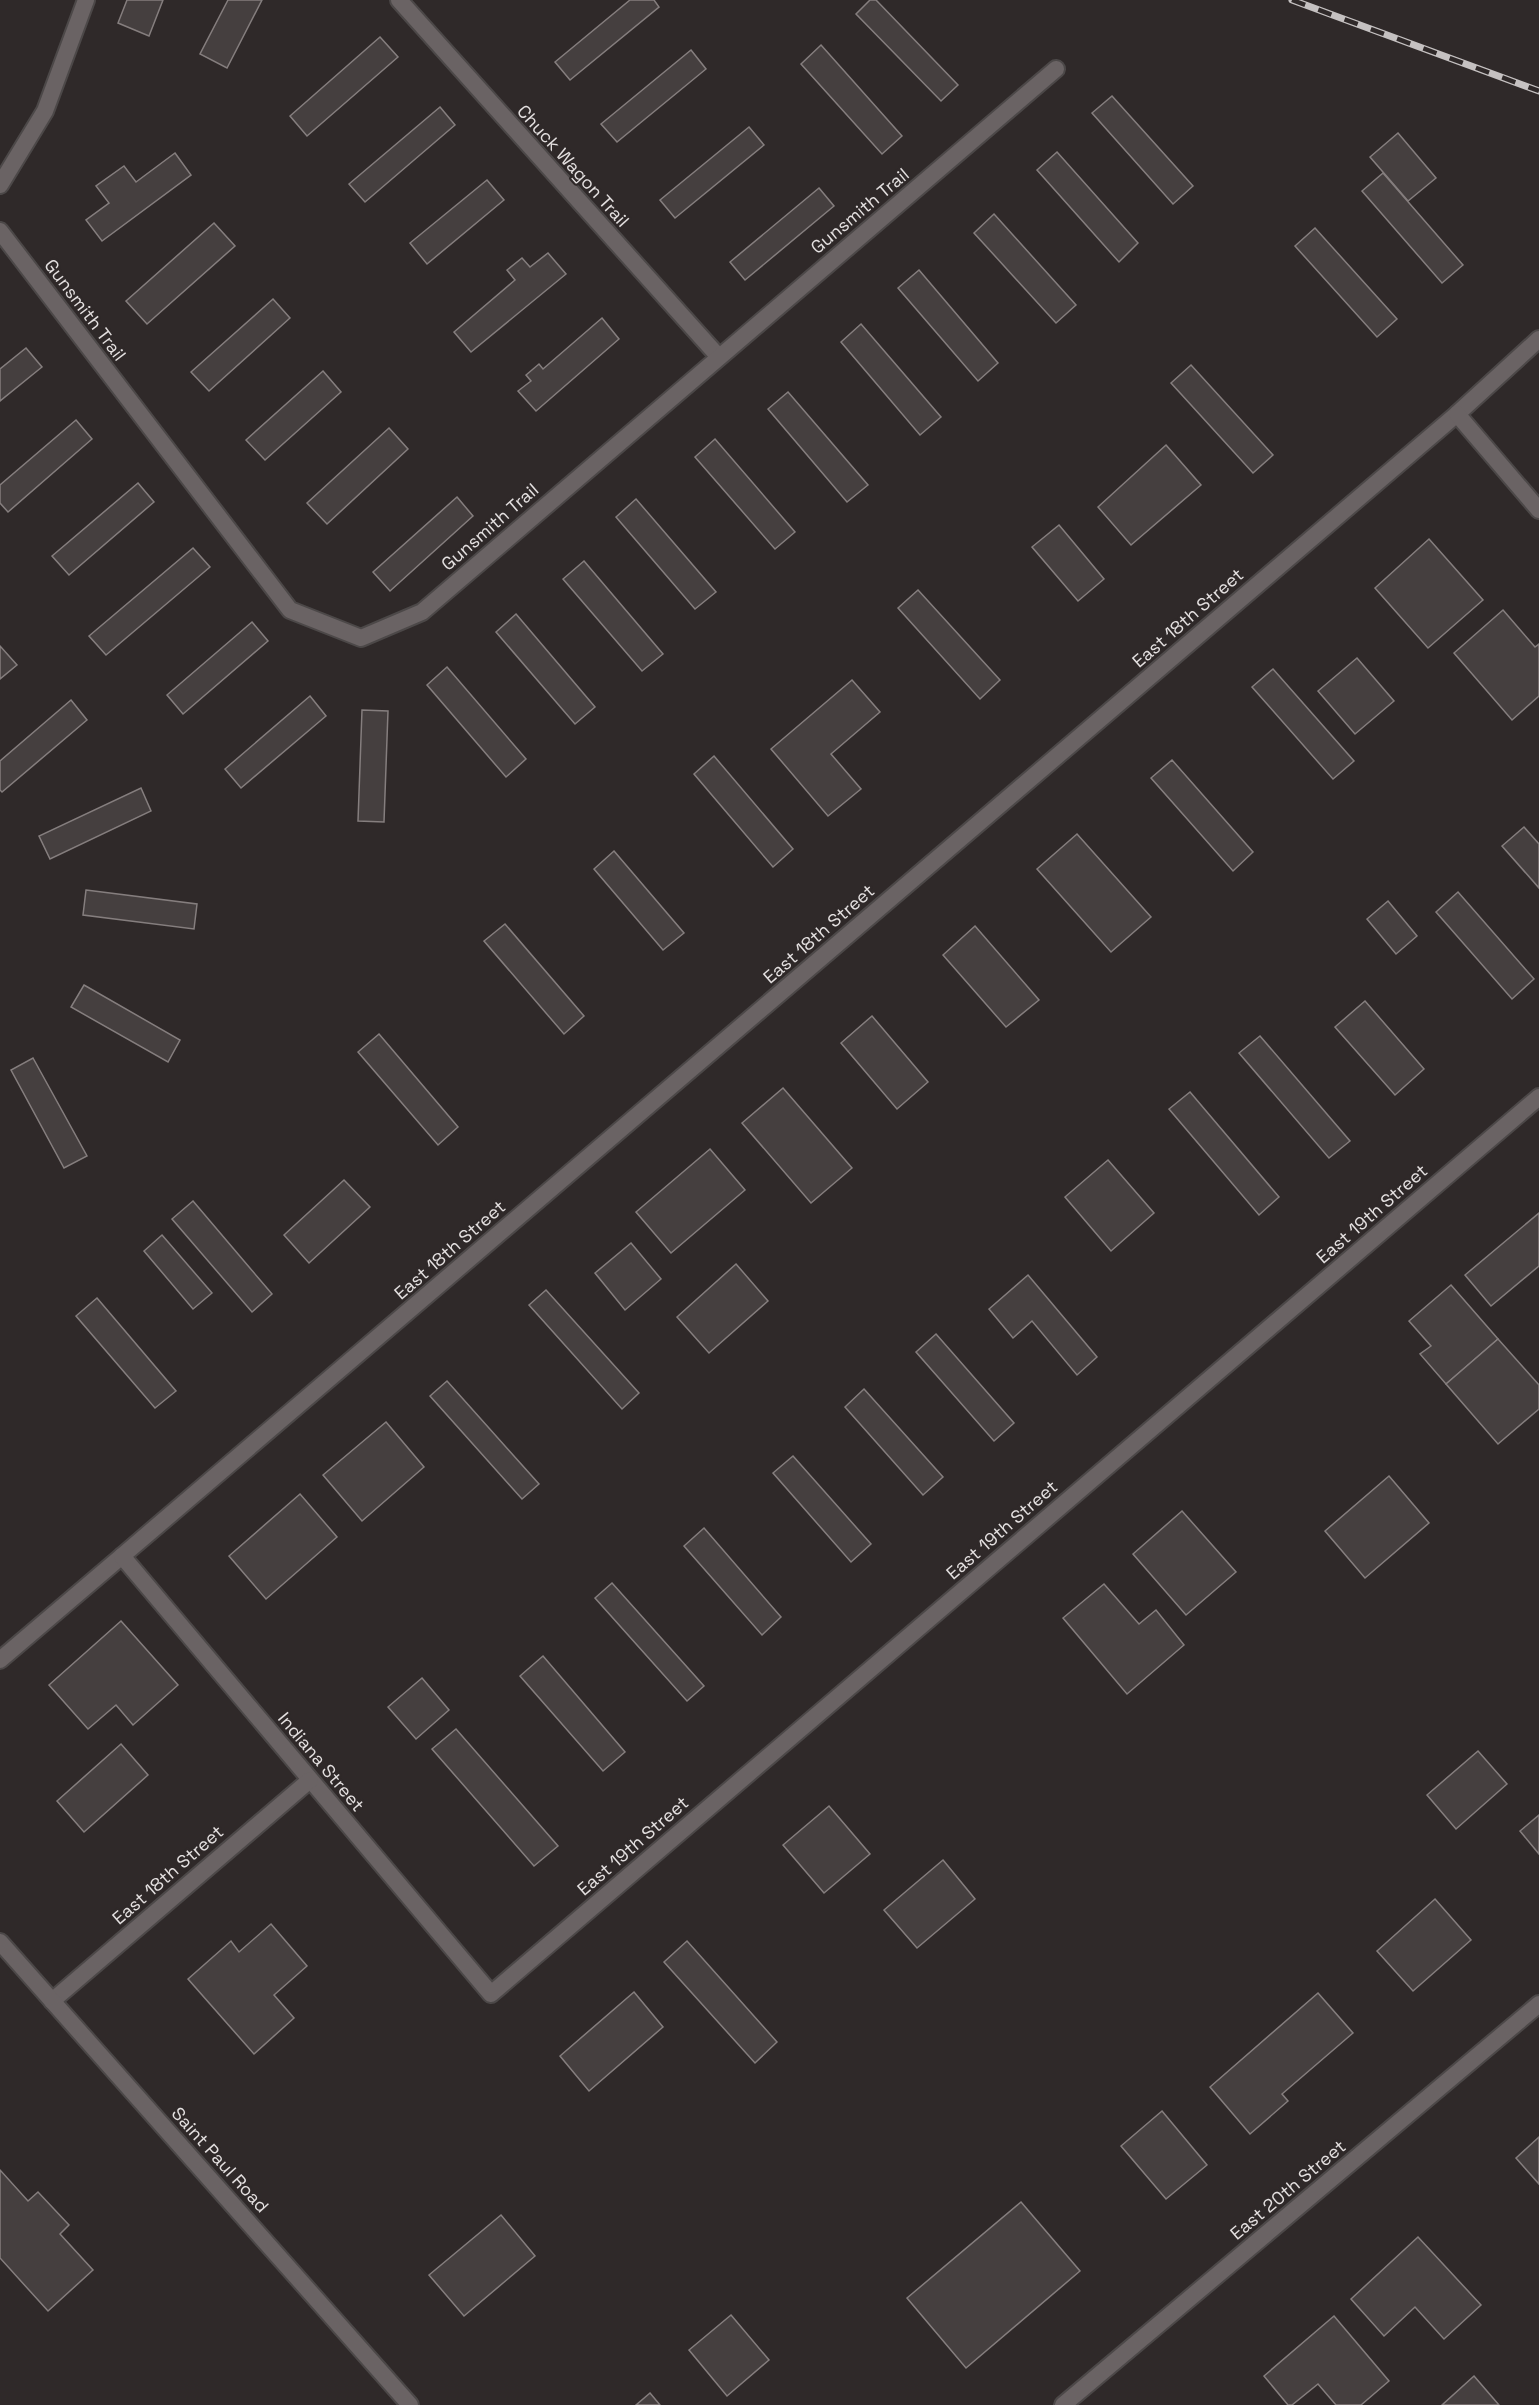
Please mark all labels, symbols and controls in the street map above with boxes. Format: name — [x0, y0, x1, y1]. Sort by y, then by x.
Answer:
street label: Chuck Wagon Trail — [512, 100, 634, 232]
street label: Gunsmith Trail — [806, 163, 914, 259]
street label: Gunsmith Trail — [40, 254, 131, 365]
street label: Gunsmith Trail — [436, 478, 543, 575]
street label: East 18th Street — [1127, 563, 1248, 672]
street label: East 18th Street — [758, 879, 879, 988]
street label: East 19th Street — [1311, 1159, 1432, 1268]
street label: East 18th Street — [389, 1195, 510, 1304]
street label: East 19th Street — [941, 1475, 1062, 1584]
street label: Indiana Street — [273, 1707, 370, 1816]
street label: East 19th Street — [572, 1791, 693, 1900]
street label: East 18th Street — [107, 1820, 228, 1929]
street label: Saint Paul Road — [167, 2102, 274, 2217]
street label: East 20th Street — [1225, 2135, 1350, 2245]

